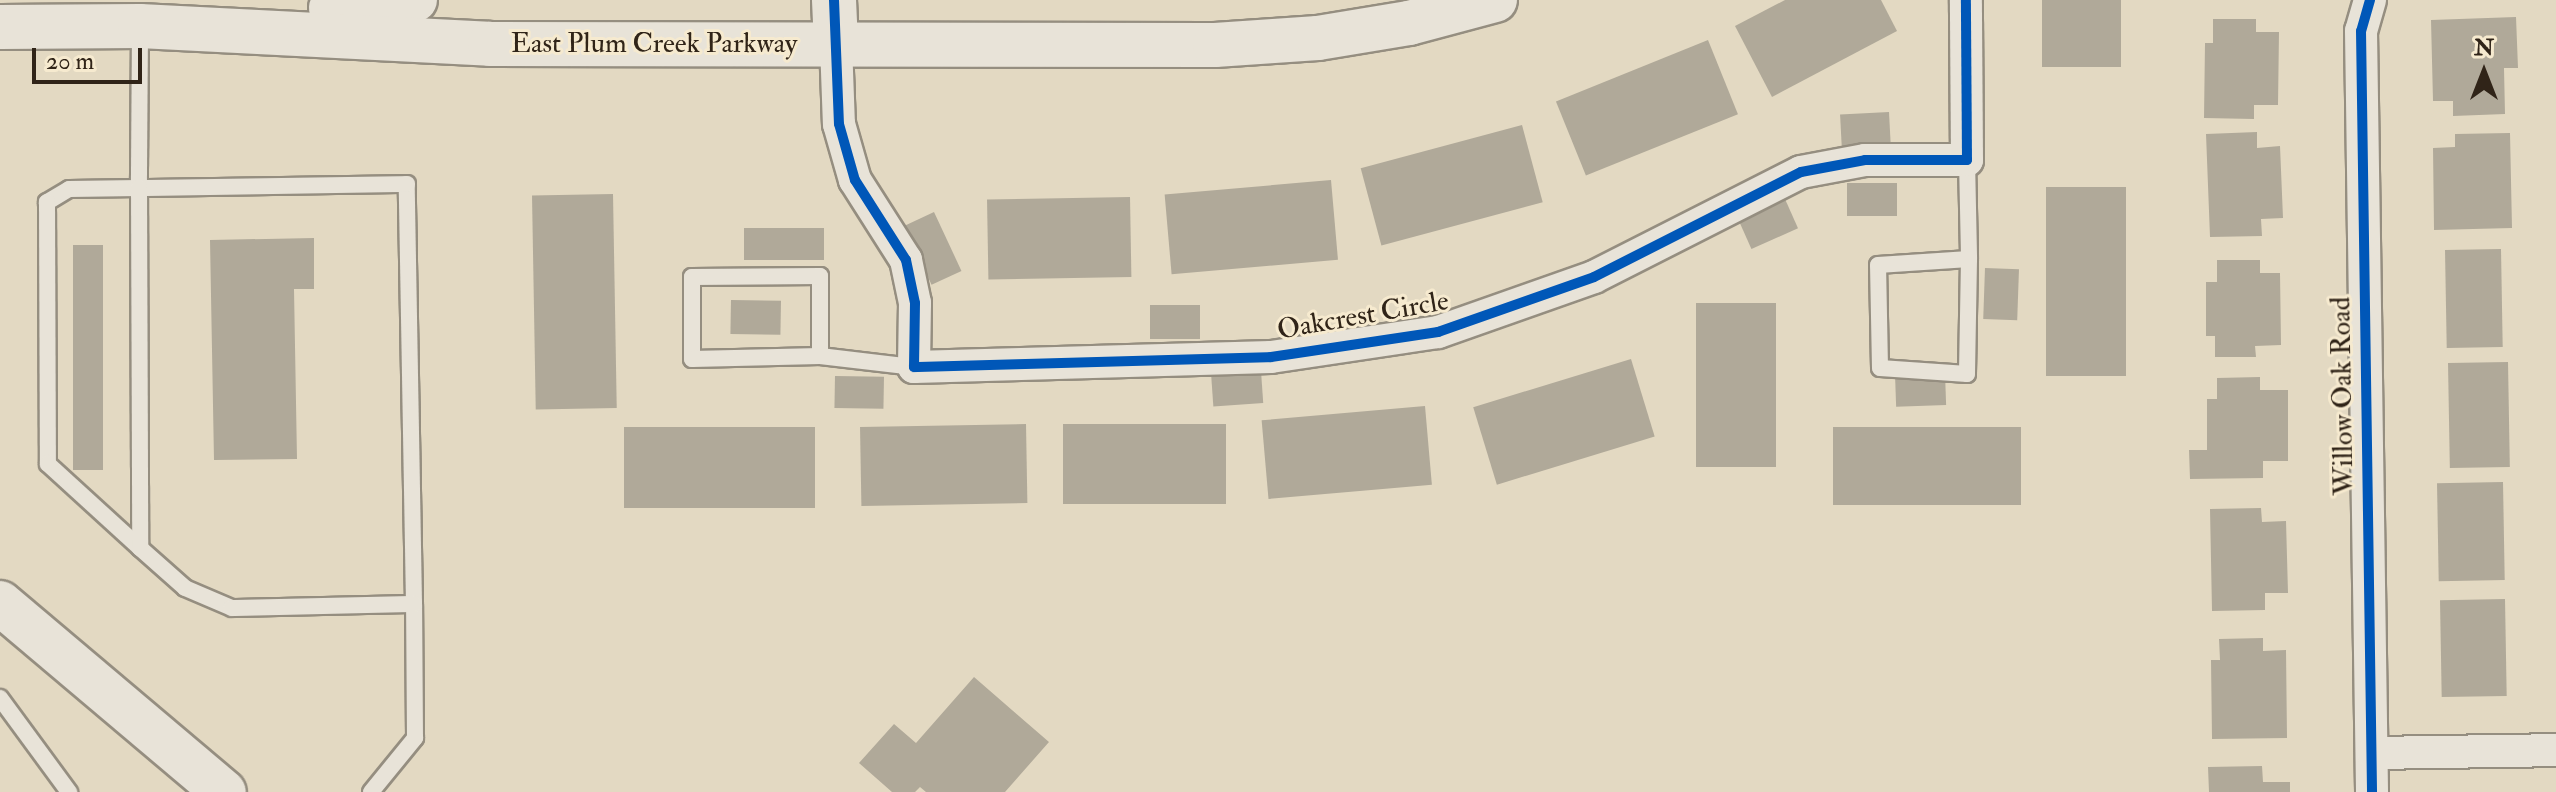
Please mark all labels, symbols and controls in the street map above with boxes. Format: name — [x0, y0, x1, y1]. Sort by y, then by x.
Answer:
street label: East Plum Creek Parkway — [511, 27, 797, 61]
scale bar — [36, 32, 146, 82]
north arrow — [2444, 32, 2524, 112]
text: N — [2474, 34, 2494, 62]
text: 20 m — [46, 46, 94, 77]
street label: Oakcrest Circle — [1275, 284, 1451, 348]
street label: Willow Oak Road — [2324, 296, 2362, 496]

